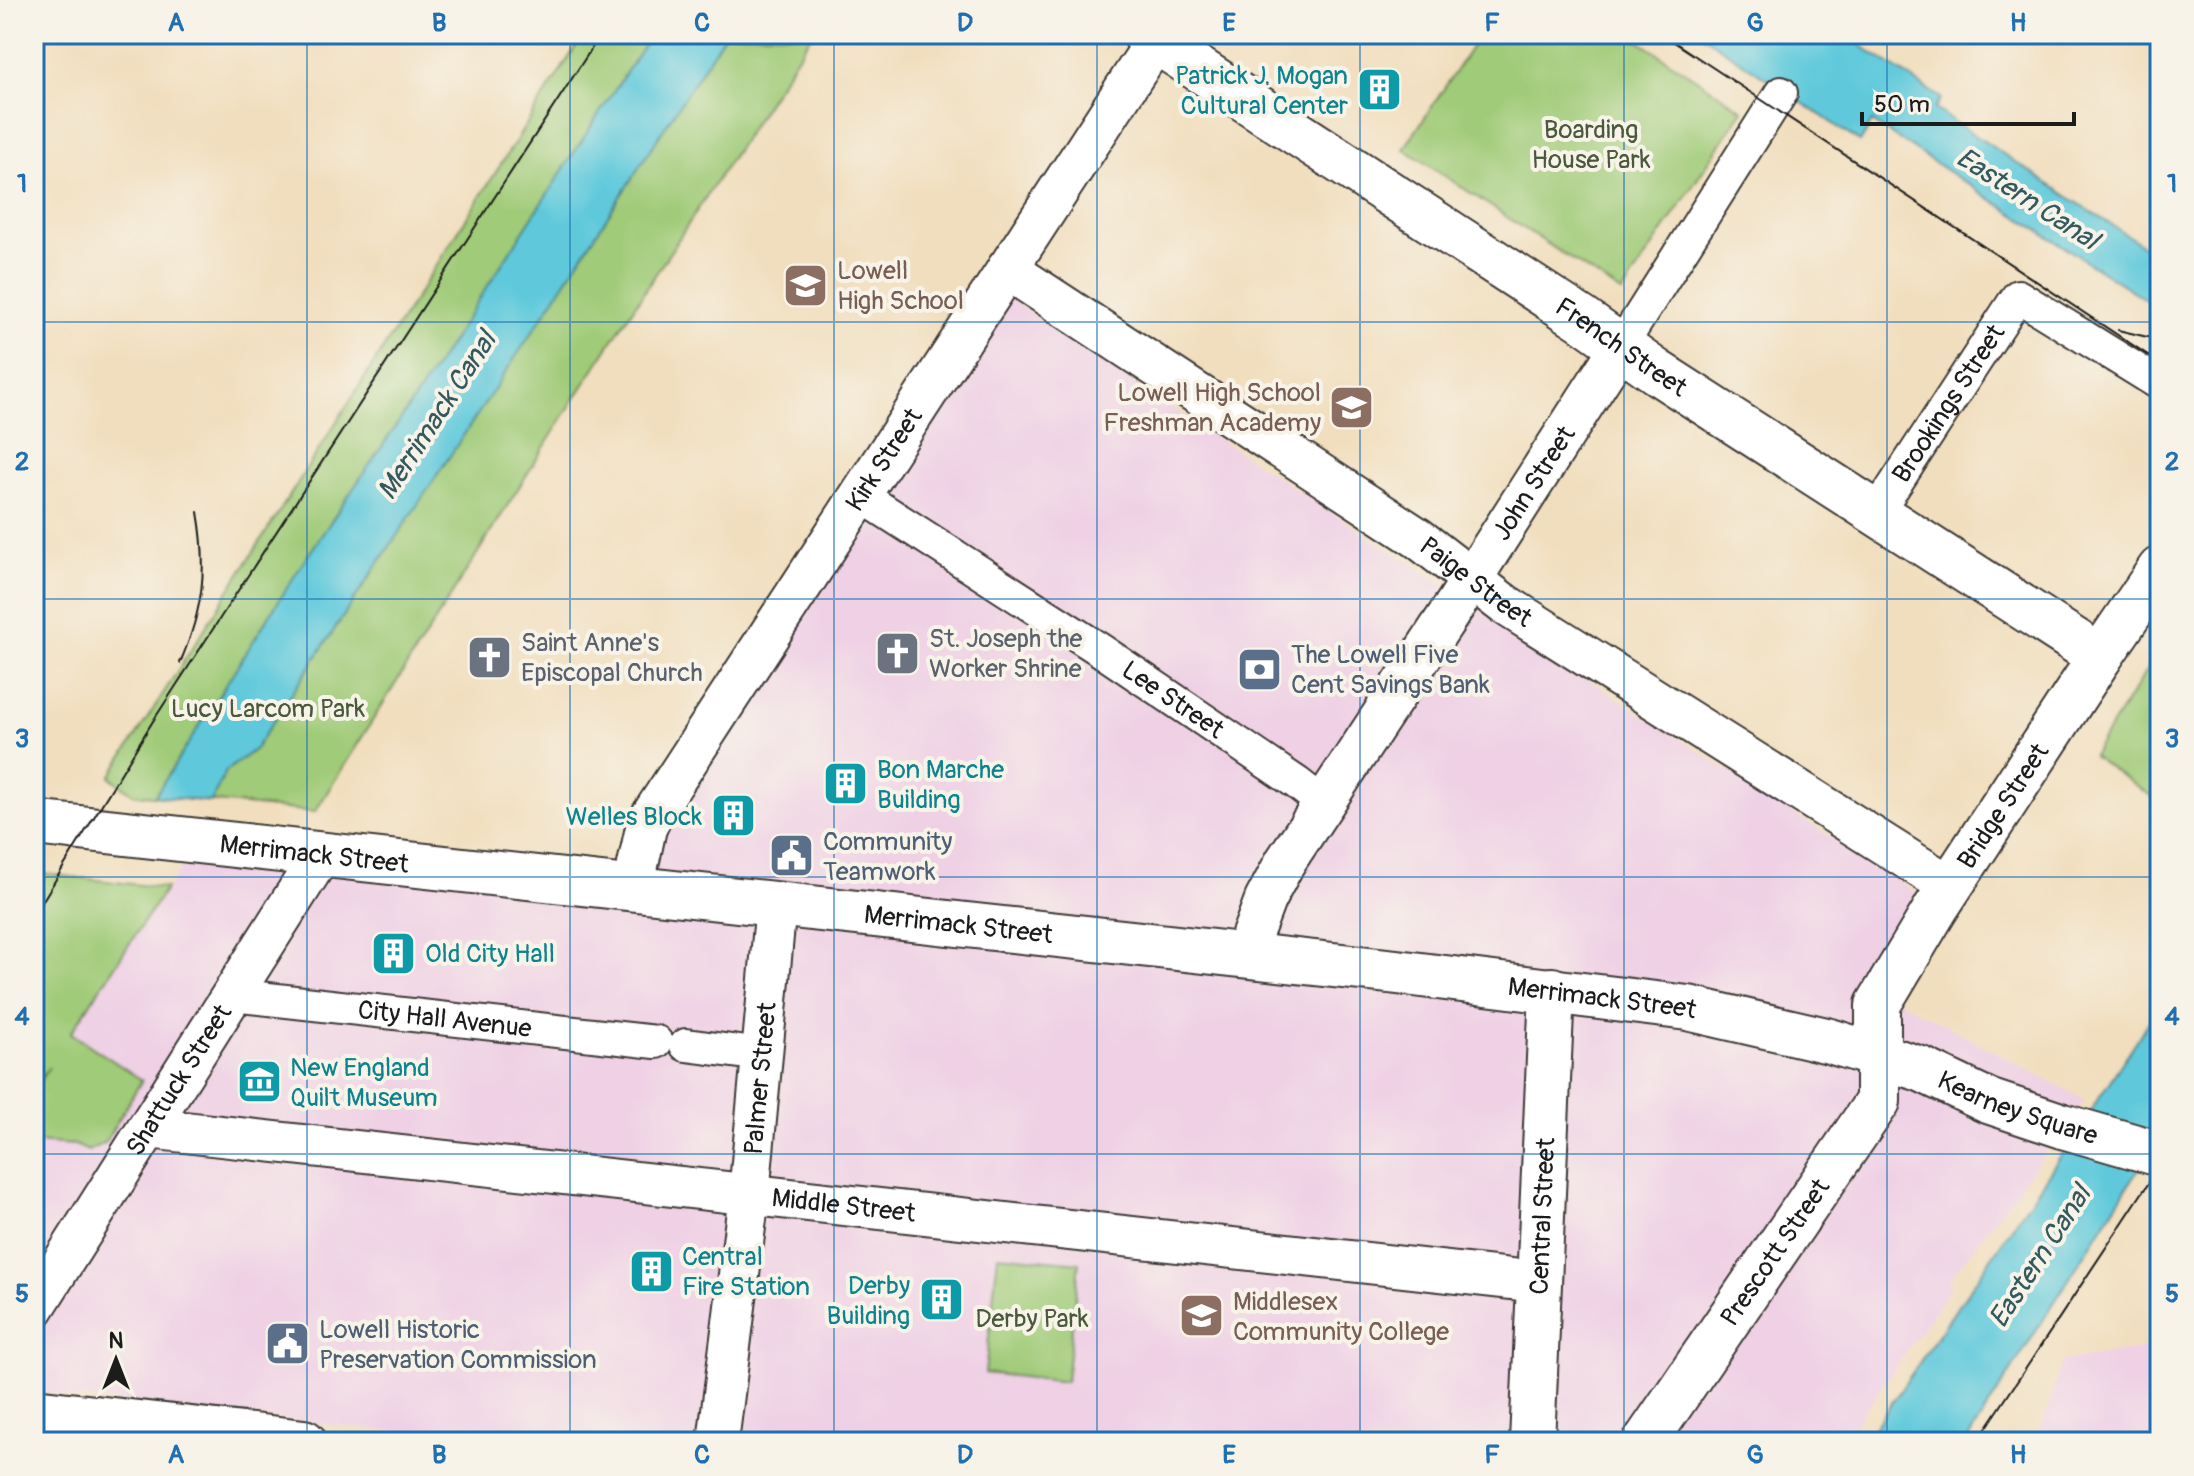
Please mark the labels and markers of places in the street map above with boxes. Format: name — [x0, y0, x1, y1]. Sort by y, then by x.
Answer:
place label: Patrick J. Mogan Cultural Center — [1175, 60, 1349, 122]
building icon: Patrick J. Mogan Cultural Center — [1355, 66, 1403, 114]
place label: Lowell High School — [837, 255, 964, 317]
school or university icon: Lowell High School — [782, 261, 830, 309]
place label: Lowell High School Freshman Academy — [1103, 377, 1321, 439]
school or university icon: Lowell High School Freshman Academy — [1328, 383, 1376, 431]
place label: St. Joseph the Worker Shrine — [929, 623, 1083, 685]
place label: Saint Anne's Episcopal Church — [521, 627, 703, 689]
church icon: St. Joseph the Worker Shrine — [874, 629, 922, 677]
church icon: Saint Anne's Episcopal Church — [466, 633, 514, 681]
place label: The Lowell Five Cent Savings Bank — [1291, 639, 1490, 701]
bank icon: The Lowell Five Cent Savings Bank — [1236, 645, 1284, 693]
place label: Bon Marche Building — [877, 754, 1004, 816]
building icon: Bon Marche Building — [822, 760, 870, 808]
building icon: Welles Block — [709, 792, 757, 840]
place label: Welles Block — [566, 801, 702, 833]
place label: Community Teamwork — [823, 826, 952, 888]
public building icon: Community Teamwork — [768, 832, 816, 880]
building icon: Old City Hall — [370, 929, 418, 977]
place label: Old City Hall — [425, 938, 555, 970]
place label: New England Quilt Museum — [290, 1052, 438, 1114]
museum icon: New England Quilt Museum — [235, 1058, 283, 1106]
place label: Central Fire Station — [682, 1241, 810, 1303]
building icon: Central Fire Station — [627, 1247, 675, 1295]
place label: Derby Building — [826, 1270, 910, 1332]
building icon: Derby Building — [917, 1276, 965, 1324]
place label: Middlesex Community College — [1233, 1286, 1449, 1348]
school or university icon: Middlesex Community College — [1178, 1292, 1226, 1340]
place label: Lowell Historic Preservation Commission — [319, 1314, 597, 1376]
public building icon: Lowell Historic Preservation Commission — [264, 1320, 312, 1368]

